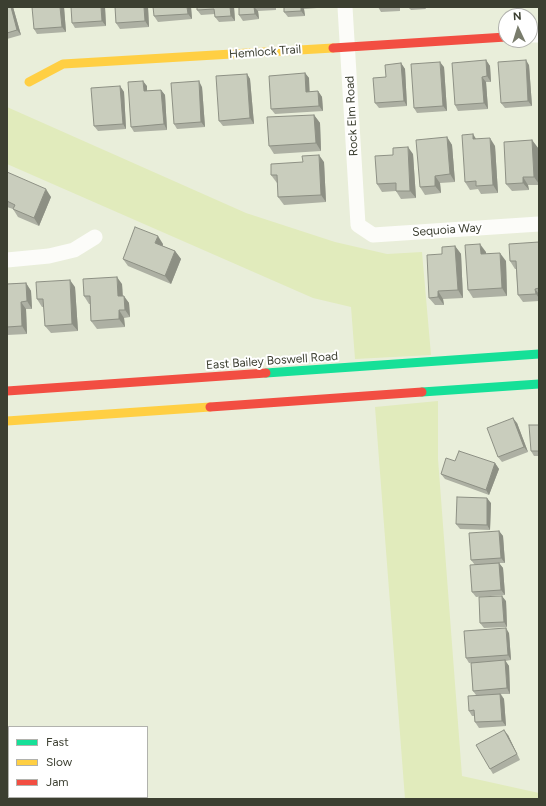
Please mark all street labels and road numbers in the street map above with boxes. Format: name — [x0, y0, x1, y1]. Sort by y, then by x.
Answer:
street label: Hemlock Trail — [228, 42, 302, 62]
street label: Rock Elm Road — [343, 76, 361, 156]
street label: Sequoia Way — [412, 220, 482, 240]
street label: East Bailey Boswell Road — [205, 349, 339, 373]

